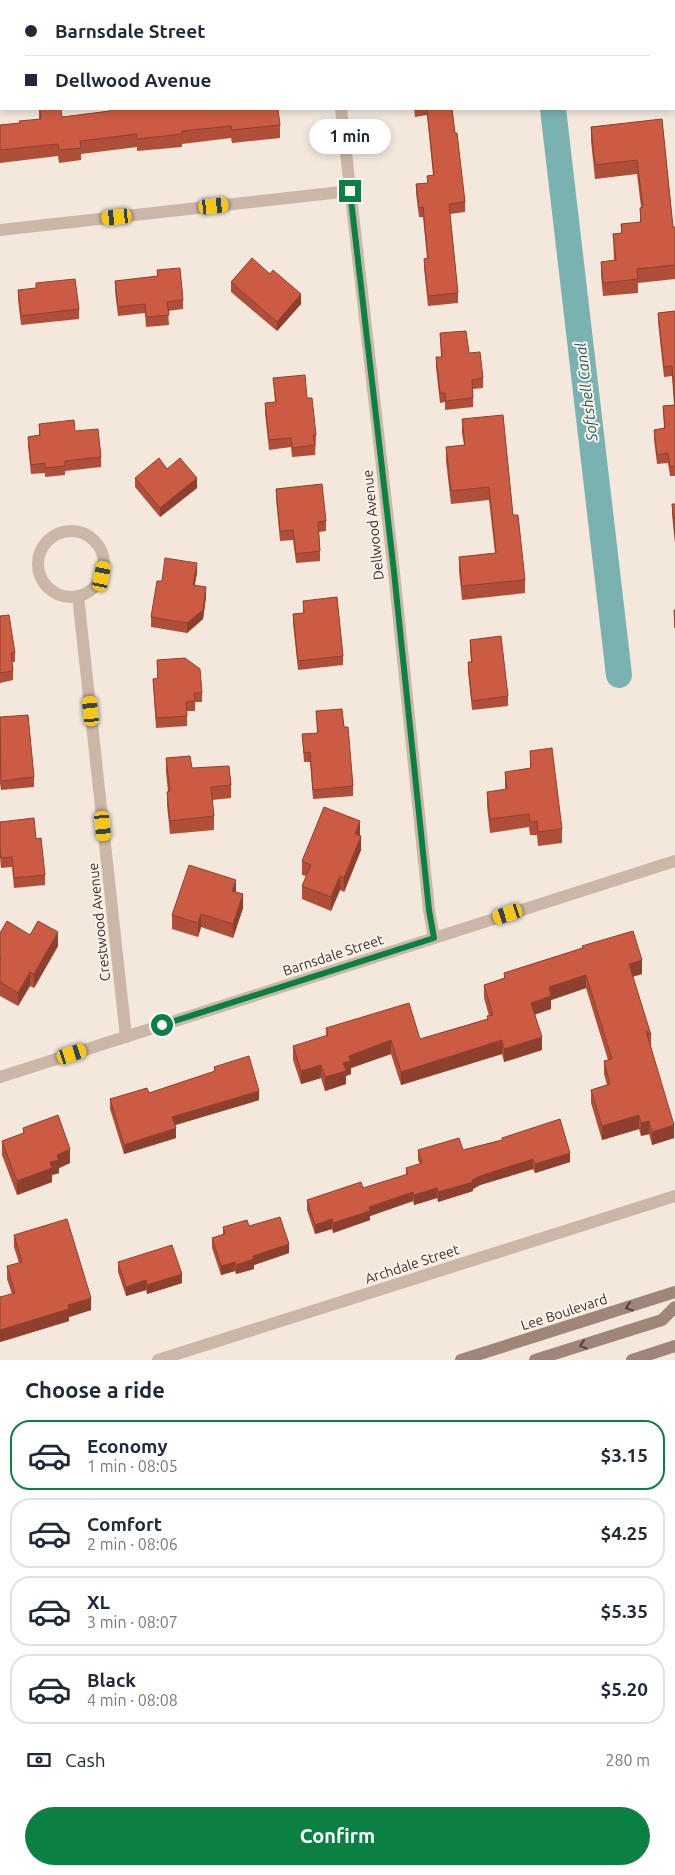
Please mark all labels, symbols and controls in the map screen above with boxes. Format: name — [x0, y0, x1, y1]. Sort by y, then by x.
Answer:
text: Barnsdale Street — [55, 20, 205, 42]
text: Dellwood Avenue — [55, 69, 211, 91]
callout: 1 min — [309, 119, 391, 154]
text: 1 min — [330, 127, 370, 145]
route end — [339, 180, 361, 202]
car — [198, 197, 229, 215]
car — [101, 208, 132, 226]
water label: Softshell Canal — [571, 341, 601, 443]
street label: Dellwood Avenue — [359, 469, 387, 581]
car — [91, 560, 112, 592]
car — [81, 695, 100, 727]
car — [93, 810, 112, 842]
street label: Crestwood Avenue — [85, 862, 113, 982]
car — [491, 902, 524, 926]
street label: Barnsdale Street — [281, 931, 386, 979]
route start — [151, 1014, 173, 1036]
car — [55, 1042, 88, 1066]
street label: Archdale Street — [363, 1241, 462, 1287]
street label: Lee Boulevard — [519, 1291, 609, 1333]
one-way arrow — [625, 1301, 633, 1311]
one-way arrow — [579, 1339, 587, 1349]
text: Choose a ride — [25, 1377, 165, 1402]
icon: car — [27, 1433, 72, 1478]
text: Economy — [87, 1435, 168, 1457]
text: $3.15 — [600, 1444, 648, 1466]
text: 1 min · 08:05 — [87, 1457, 178, 1475]
icon: car — [27, 1511, 72, 1556]
text: Comfort — [87, 1513, 162, 1535]
text: $4.25 — [600, 1522, 648, 1544]
text: 2 min · 08:06 — [87, 1535, 178, 1553]
icon: car — [27, 1589, 72, 1634]
text: XL — [87, 1591, 110, 1613]
text: $5.35 — [600, 1600, 648, 1622]
text: 3 min · 08:07 — [87, 1613, 178, 1631]
icon: car — [27, 1667, 72, 1712]
text: Black — [87, 1669, 136, 1691]
text: $5.20 — [600, 1678, 648, 1700]
text: 4 min · 08:08 — [87, 1691, 178, 1709]
icon: cash — [25, 1746, 53, 1774]
text: Cash — [65, 1749, 106, 1771]
text: 280 m — [605, 1751, 650, 1769]
button: Confirm — [25, 1807, 650, 1865]

